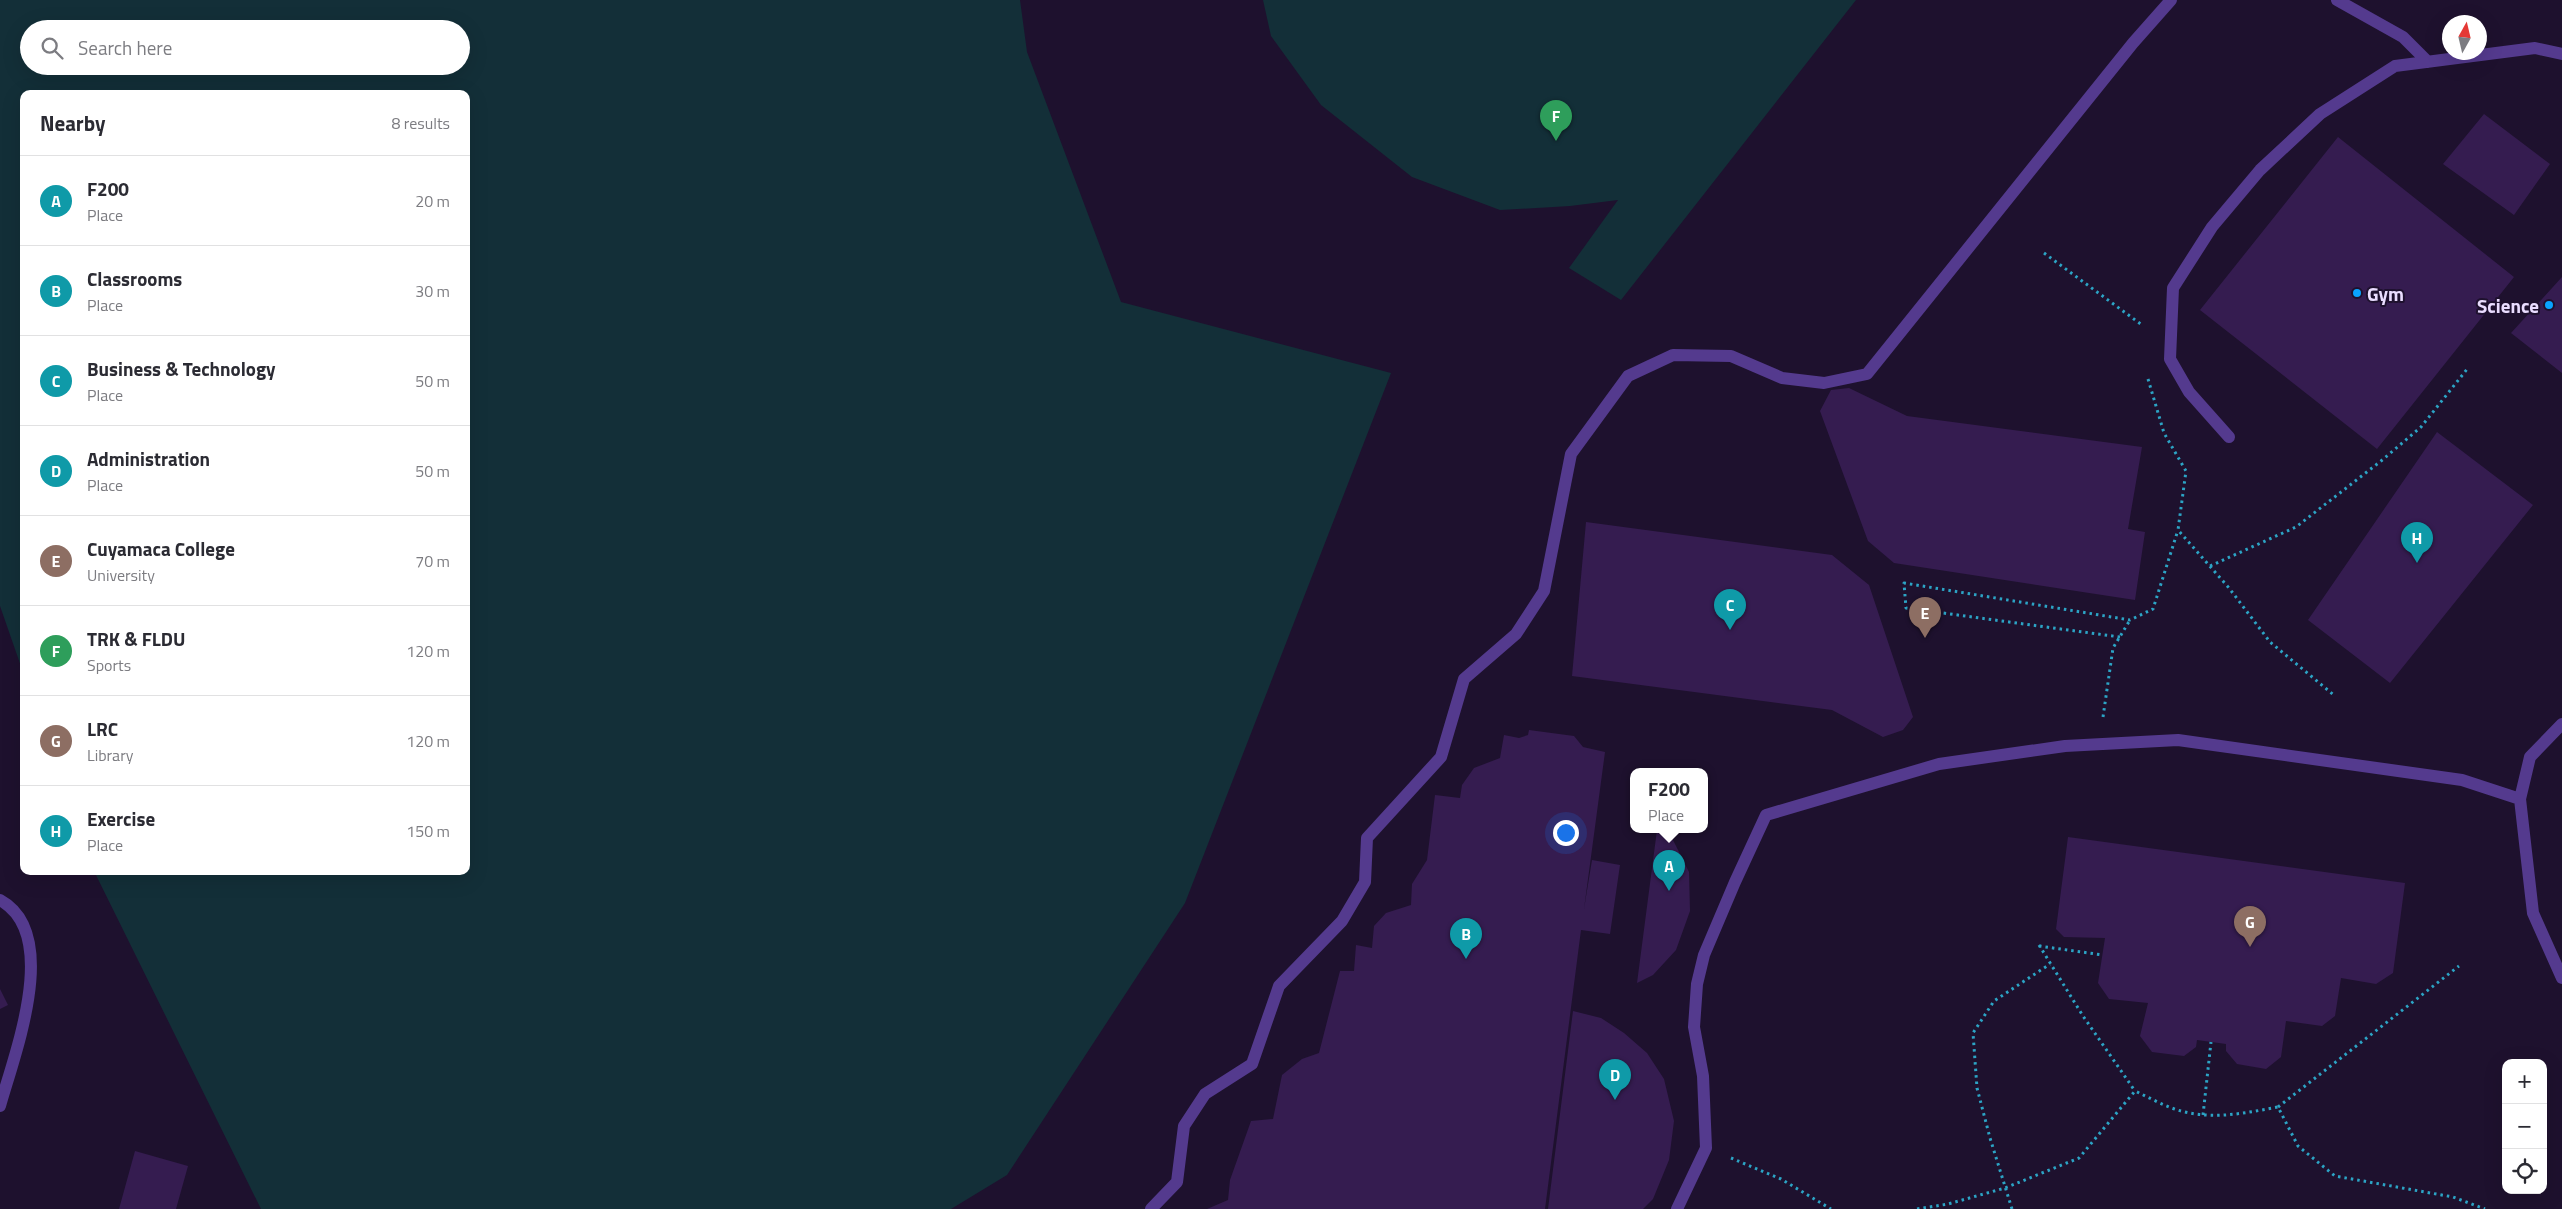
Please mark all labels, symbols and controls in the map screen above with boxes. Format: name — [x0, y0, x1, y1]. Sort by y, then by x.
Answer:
north arrow — [2442, 15, 2487, 60]
search box — [20, 20, 470, 75]
text: Search here — [78, 33, 172, 62]
icon: search — [38, 34, 66, 62]
pin: F — [1540, 100, 1572, 141]
text: Nearby — [40, 107, 105, 139]
text: 8 results — [391, 111, 450, 135]
text: F200 — [87, 174, 129, 203]
text: A — [51, 189, 61, 213]
text: 20 m — [415, 189, 450, 213]
text: Place — [87, 203, 123, 227]
text: Classrooms — [87, 264, 182, 293]
text: B — [51, 279, 61, 303]
text: 30 m — [415, 279, 450, 303]
place label: Gym — [2367, 279, 2404, 308]
marker: Gym — [2351, 287, 2363, 299]
place label: Science — [2477, 291, 2539, 320]
text: Place — [87, 293, 123, 317]
marker: Science — [2543, 299, 2555, 311]
text: Business & Technology — [87, 354, 276, 383]
text: C — [52, 369, 60, 393]
text: 50 m — [415, 369, 450, 393]
text: Place — [87, 383, 123, 407]
text: Administration — [87, 444, 210, 473]
text: D — [51, 459, 61, 483]
text: 50 m — [415, 459, 450, 483]
text: Place — [87, 473, 123, 497]
pin: H — [2401, 522, 2433, 563]
text: Cuyamaca College — [87, 534, 235, 563]
text: E — [52, 549, 60, 573]
text: 70 m — [415, 549, 450, 573]
text: University — [87, 563, 155, 587]
pin: C — [1714, 589, 1746, 630]
pin: E — [1909, 597, 1941, 638]
text: TRK & FLDU — [87, 624, 185, 653]
text: F — [52, 639, 60, 663]
text: 120 m — [406, 639, 450, 663]
text: Sports — [87, 653, 131, 677]
text: LRC — [87, 714, 118, 743]
text: G — [51, 729, 61, 753]
text: 120 m — [406, 729, 450, 753]
text: Library — [87, 743, 133, 767]
popup — [1630, 768, 1708, 833]
text: F200 — [1648, 774, 1690, 803]
text: Place — [1648, 803, 1684, 827]
text: Exercise — [87, 804, 155, 833]
text: H — [51, 819, 61, 843]
text: 150 m — [406, 819, 450, 843]
your location — [1553, 820, 1579, 846]
text: Place — [87, 833, 123, 857]
pin: A — [1653, 850, 1685, 891]
pin: G — [2234, 906, 2266, 947]
pin: B — [1450, 918, 1482, 959]
pin: D — [1599, 1059, 1631, 1100]
map controls — [2502, 1059, 2547, 1194]
button: + — [2502, 1059, 2547, 1104]
button: − — [2502, 1104, 2547, 1149]
button: locate — [2502, 1149, 2547, 1194]

